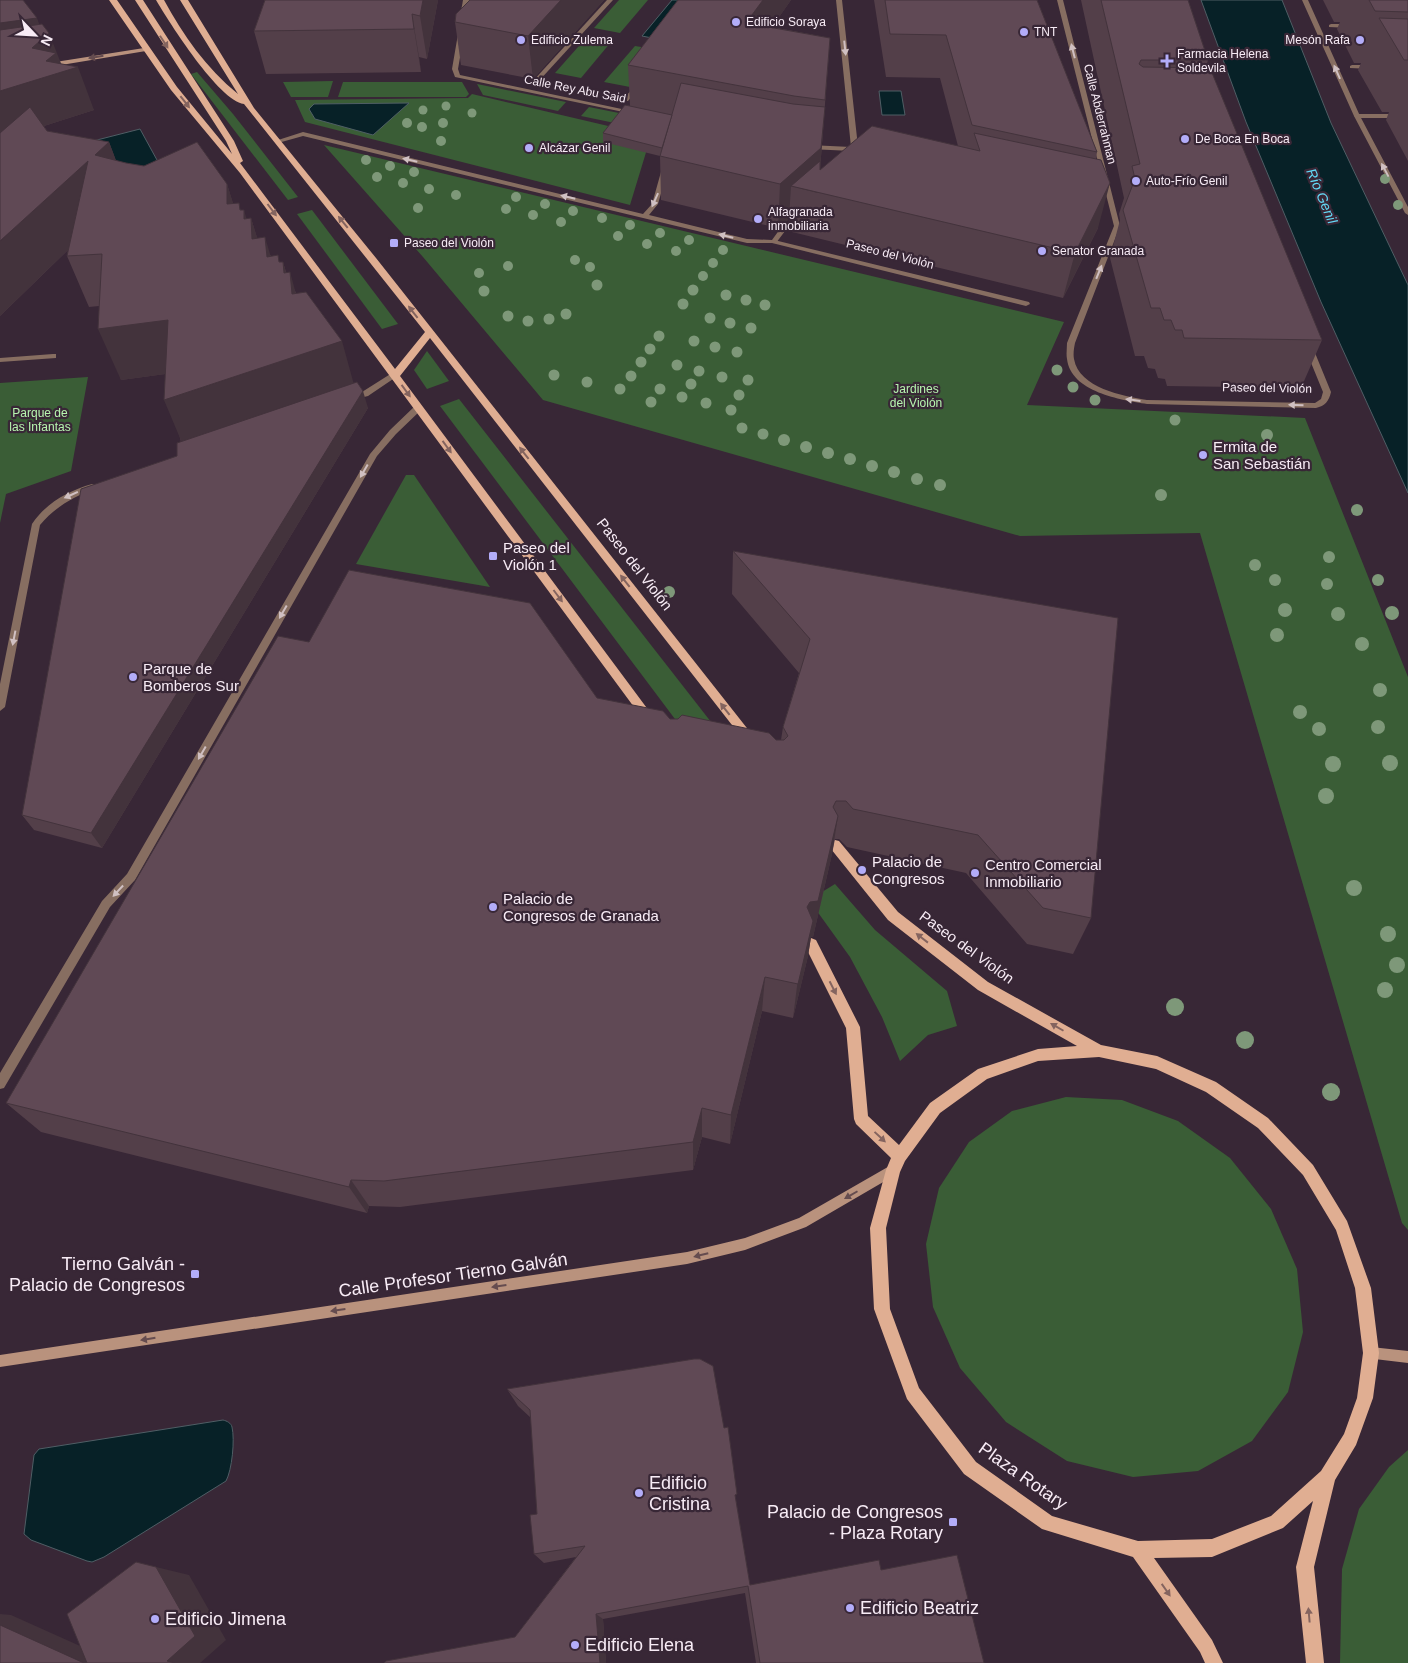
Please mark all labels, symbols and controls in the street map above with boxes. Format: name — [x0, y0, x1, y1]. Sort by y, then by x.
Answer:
north arrow — [10, 10, 60, 60]
place label: Edificio Soraya — [746, 15, 826, 29]
marker: Edificio Soraya — [730, 16, 742, 28]
place label: TNT — [1034, 25, 1058, 39]
marker: TNT — [1018, 26, 1030, 38]
text: N — [37, 33, 56, 48]
place label: Edificio Zulema — [531, 33, 613, 47]
place label: Mesón Rafa — [1285, 33, 1350, 47]
marker: Edificio Zulema — [515, 34, 527, 46]
marker: Mesón Rafa — [1354, 34, 1366, 46]
one-way arrow — [160, 35, 169, 48]
one-way arrow — [841, 41, 849, 57]
one-way arrow — [1069, 44, 1077, 59]
place label: Farmacia Helena Soldevila — [1177, 47, 1269, 75]
one-way arrow — [88, 54, 104, 62]
marker: Farmacia Helena Soldevila — [1161, 55, 1173, 67]
street label: Calle Abderrahman — [1081, 62, 1119, 166]
one-way arrow — [1333, 65, 1341, 79]
street label: Calle Rey Abu Said — [523, 72, 627, 106]
one-way arrow — [180, 95, 191, 108]
place label: De Boca En Boca — [1195, 132, 1290, 146]
marker: De Boca En Boca — [1179, 133, 1191, 145]
place label: Alcázar Genil — [539, 141, 610, 155]
marker: Alcázar Genil — [523, 142, 535, 154]
one-way arrow — [402, 156, 417, 164]
one-way arrow — [1381, 163, 1389, 177]
water label: Río Genil — [1303, 166, 1341, 227]
place label: Auto-Frío Genil — [1146, 174, 1227, 188]
marker: Auto-Frío Genil — [1130, 175, 1142, 187]
one-way arrow — [560, 193, 575, 201]
one-way arrow — [650, 193, 659, 208]
one-way arrow — [267, 203, 278, 216]
place label: Alfagranada inmobiliaria — [768, 205, 833, 233]
marker: Alfagranada inmobiliaria — [752, 213, 764, 225]
one-way arrow — [338, 215, 348, 229]
one-way arrow — [718, 232, 733, 240]
place label: Paseo del Violón — [404, 236, 494, 250]
street label: Paseo del Violón — [845, 236, 935, 272]
marker: Paseo del Violón — [388, 237, 400, 249]
place label: Senator Granada — [1052, 244, 1144, 258]
marker: Senator Granada — [1036, 245, 1048, 257]
one-way arrow — [1095, 265, 1103, 279]
one-way arrow — [408, 305, 418, 319]
street label: Paseo del Violón — [1222, 380, 1312, 396]
park label: Jardines del Violón — [890, 382, 942, 410]
one-way arrow — [401, 385, 411, 398]
one-way arrow — [1125, 396, 1141, 404]
one-way arrow — [1288, 401, 1304, 409]
park label: Parque de las Infantas — [9, 406, 71, 434]
place label: Ermita de San Sebastián — [1213, 438, 1311, 472]
one-way arrow — [442, 440, 452, 454]
one-way arrow — [519, 447, 529, 460]
marker: Ermita de San Sebastián — [1197, 449, 1209, 461]
one-way arrow — [359, 464, 368, 477]
one-way arrow — [64, 492, 78, 500]
street label: Paseo del Violón — [594, 515, 676, 613]
place label: Paseo del Violón 1 — [503, 539, 570, 573]
marker: Paseo del Violón 1 — [487, 550, 499, 562]
one-way arrow — [619, 575, 630, 588]
one-way arrow — [553, 589, 563, 603]
one-way arrow — [279, 604, 287, 619]
one-way arrow — [9, 631, 17, 647]
place label: Parque de Bomberos Sur — [143, 660, 239, 694]
marker: Parque de Bomberos Sur — [127, 671, 139, 683]
one-way arrow — [720, 702, 730, 716]
one-way arrow — [198, 746, 207, 759]
place label: Palacio de Congresos — [872, 853, 945, 887]
place label: Centro Comercial Inmobiliario — [985, 856, 1102, 890]
marker: Palacio de Congresos — [856, 864, 868, 876]
marker: Centro Comercial Inmobiliario — [969, 867, 981, 879]
one-way arrow — [112, 885, 124, 897]
place label: Palacio de Congresos de Granada — [503, 890, 660, 924]
marker: Palacio de Congresos de Granada — [487, 901, 499, 913]
street label: Paseo del Violón — [917, 907, 1017, 987]
one-way arrow — [915, 933, 928, 943]
one-way arrow — [829, 981, 837, 995]
one-way arrow — [1050, 1023, 1063, 1032]
one-way arrow — [873, 1131, 885, 1143]
one-way arrow — [844, 1190, 858, 1199]
street label: Calle Profesor Tierno Galván — [337, 1249, 569, 1301]
one-way arrow — [694, 1251, 709, 1259]
place label: Tierno Galván - Palacio de Congresos — [9, 1254, 185, 1295]
marker: Tierno Galván - Palacio de Congresos — [189, 1268, 201, 1280]
one-way arrow — [490, 1283, 506, 1291]
one-way arrow — [330, 1306, 346, 1314]
one-way arrow — [139, 1335, 155, 1343]
street label: Plaza Rotary — [975, 1438, 1071, 1514]
place label: Edificio Cristina — [649, 1473, 711, 1514]
marker: Edificio Cristina — [633, 1487, 645, 1499]
place label: Palacio de Congresos - Plaza Rotary — [767, 1502, 943, 1543]
marker: Palacio de Congresos - Plaza Rotary — [947, 1516, 959, 1528]
one-way arrow — [1161, 1583, 1171, 1597]
place label: Edificio Beatriz — [860, 1598, 979, 1618]
marker: Edificio Beatriz — [844, 1602, 856, 1614]
one-way arrow — [1305, 1606, 1313, 1622]
place label: Edificio Jimena — [165, 1609, 287, 1629]
marker: Edificio Jimena — [149, 1613, 161, 1625]
place label: Edificio Elena — [585, 1635, 695, 1655]
marker: Edificio Elena — [569, 1639, 581, 1651]

